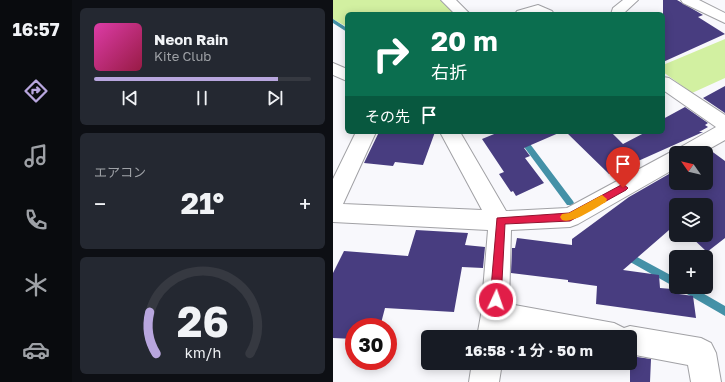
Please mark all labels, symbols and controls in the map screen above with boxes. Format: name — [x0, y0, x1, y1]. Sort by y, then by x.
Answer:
text: 16:57 — [12, 18, 60, 40]
text: 20 m — [431, 24, 498, 57]
icon: right — [365, 28, 417, 80]
text: Neon Rain — [154, 30, 228, 48]
text: Kite Club — [154, 48, 211, 64]
text: 右折 — [431, 61, 467, 83]
icon: directions — [22, 77, 50, 105]
icon: previous — [119, 87, 141, 109]
icon: pause — [191, 87, 213, 109]
icon: next — [264, 87, 286, 109]
icon: arrive — [418, 104, 440, 126]
text: その先 — [365, 107, 410, 125]
icon: music — [22, 142, 50, 170]
north arrow — [669, 146, 713, 190]
map controls — [669, 146, 713, 294]
pin — [606, 147, 640, 188]
icon: arrive — [612, 153, 634, 175]
text: エアコン — [94, 164, 146, 180]
text: 21° — [181, 185, 224, 221]
text: − — [94, 190, 106, 217]
text: + — [299, 190, 311, 217]
button: layers — [669, 198, 713, 242]
icon: phone — [22, 206, 50, 234]
button: + — [669, 250, 713, 294]
icon: climate — [22, 271, 50, 299]
position arrow — [475, 279, 517, 321]
text: 26 — [177, 295, 228, 345]
speed limit sign: 30 — [345, 318, 397, 370]
icon: car — [22, 336, 50, 364]
text: 16:58 · 1 分 · 50 m — [465, 341, 593, 359]
text: km/h — [184, 343, 221, 360]

